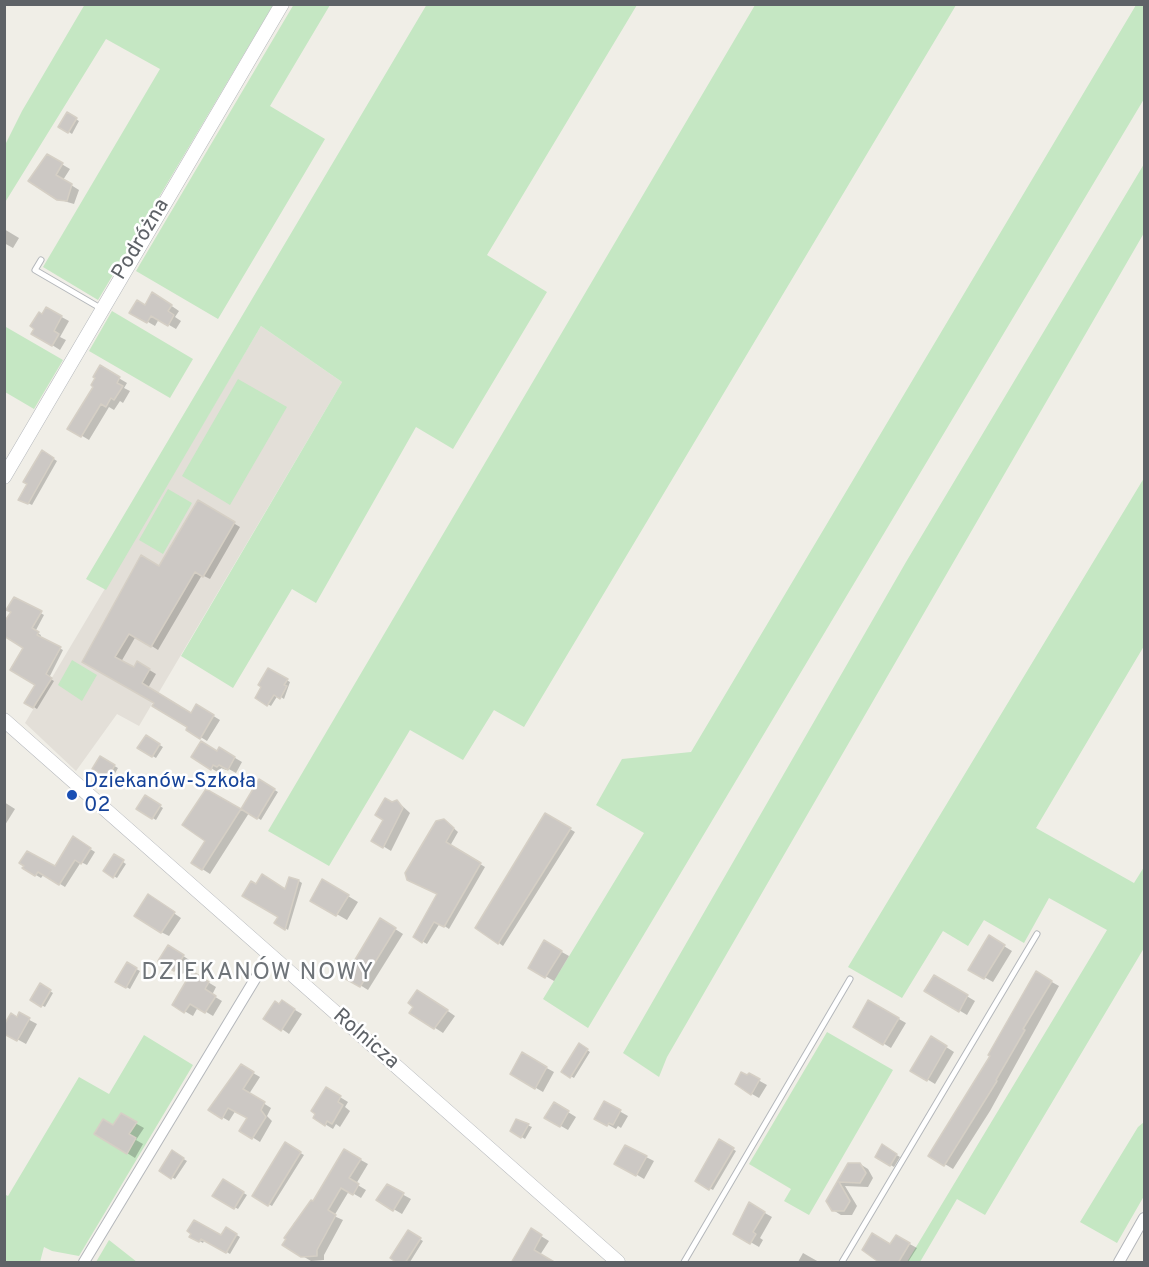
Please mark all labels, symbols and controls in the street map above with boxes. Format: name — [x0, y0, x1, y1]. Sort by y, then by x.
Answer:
street label: Podróżna — [108, 195, 176, 285]
place label: Dziekanów-Szkoła 02 — [84, 770, 256, 820]
marker: Dziekanów-Szkoła 02 — [65, 788, 79, 802]
district label: DZIEKANÓW NOWY — [141, 960, 375, 988]
street label: Rolnicza — [327, 1004, 403, 1076]

